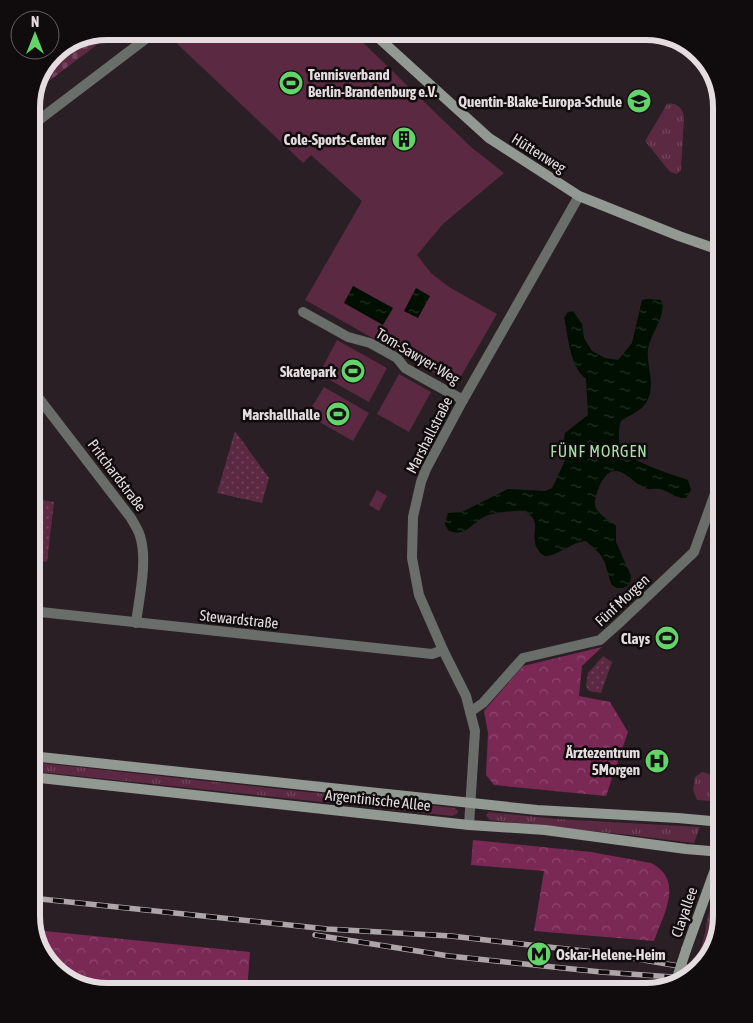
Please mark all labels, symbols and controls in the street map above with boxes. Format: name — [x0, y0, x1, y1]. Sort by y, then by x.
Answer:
north arrow — [10, 10, 60, 60]
text: N — [31, 14, 39, 30]
place label: Tennisverband Berlin-Brandenburg e.V. — [308, 66, 438, 100]
sports icon: Tennisverband Berlin-Brandenburg e.V. — [278, 70, 304, 96]
school or university icon: Quentin-Blake-Europa-Schule — [626, 88, 652, 114]
place label: Quentin-Blake-Europa-Schule — [458, 93, 622, 110]
building icon: Cole-Sports-Center — [391, 126, 417, 152]
street label: Hüttenweg — [509, 130, 570, 177]
place label: Cole-Sports-Center — [283, 131, 387, 148]
street label: Tom-Sawyer-Weg — [373, 324, 463, 388]
sports icon: Skatepark — [340, 358, 366, 384]
place label: Skatepark — [280, 363, 336, 380]
street label: Marshallstraße — [402, 394, 456, 476]
sports icon: Marshallhalle — [325, 401, 351, 427]
place label: Marshallhalle — [242, 406, 320, 423]
street label: Pritchardstraße — [85, 436, 150, 514]
district label: FÜNF MORGEN — [550, 442, 648, 460]
street label: Fünf Morgen — [591, 571, 653, 629]
street label: Stewardstraße — [199, 606, 279, 632]
sports icon: Clays — [654, 625, 680, 651]
place label: Clays — [621, 630, 651, 647]
place label: Ärztezentrum 5Morgen — [565, 744, 640, 778]
hospital icon: Ärztezentrum 5Morgen — [644, 748, 670, 774]
street label: Argentinische Allee — [325, 786, 432, 814]
street label: Clayallee — [667, 884, 701, 939]
metro station icon: Oskar-Helene-Heim — [526, 941, 552, 967]
place label: Oskar-Helene-Heim — [556, 946, 666, 963]

